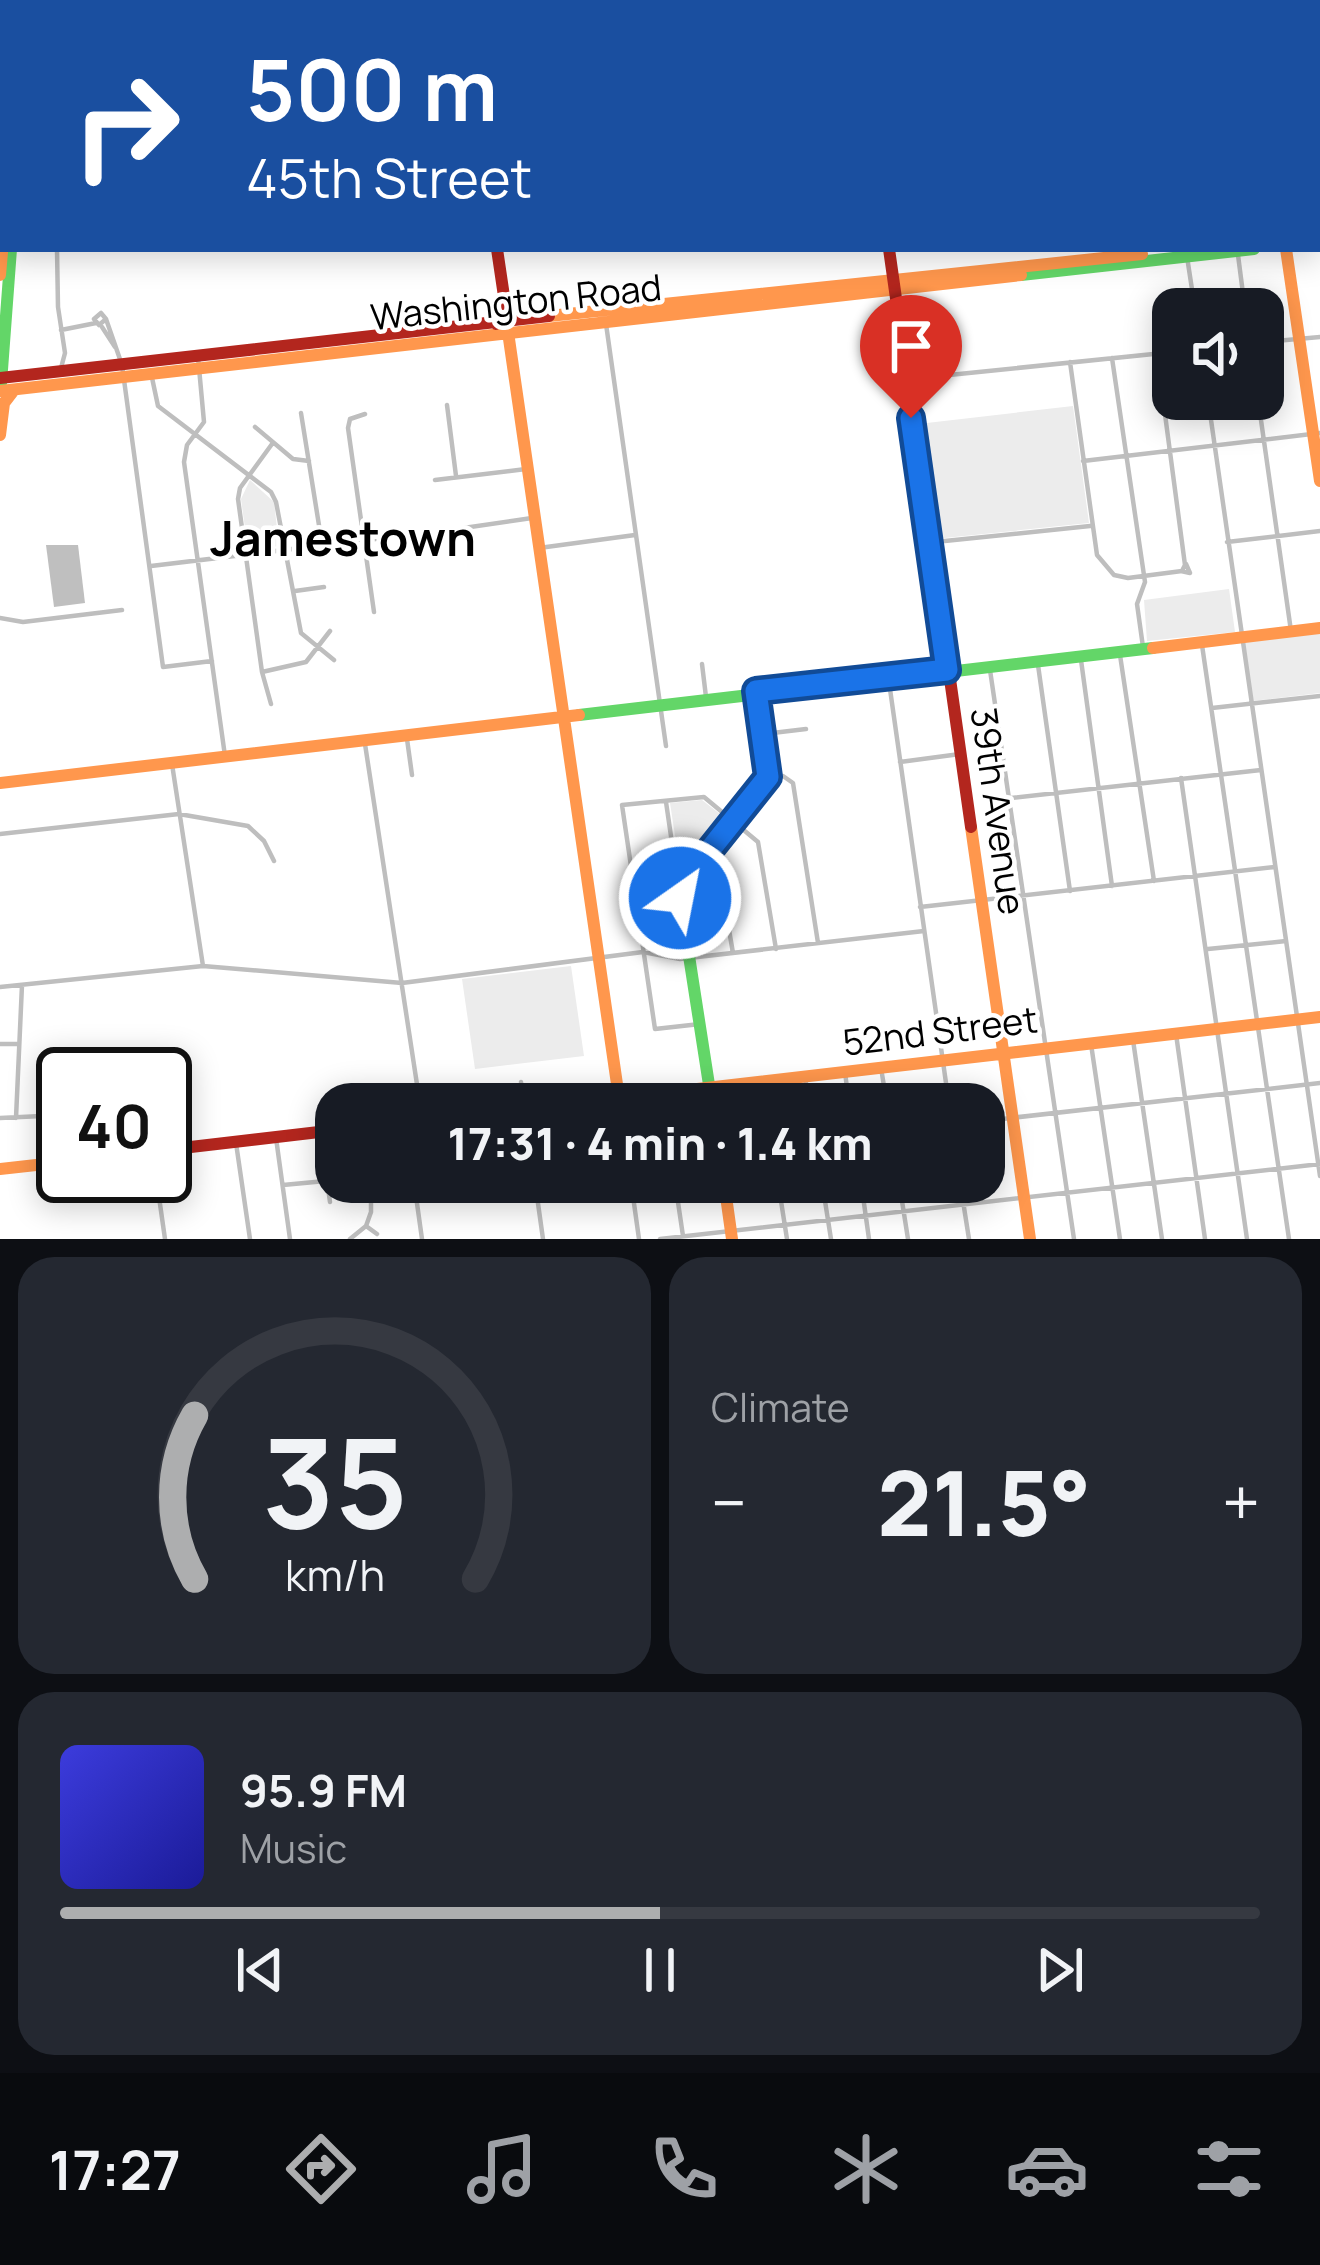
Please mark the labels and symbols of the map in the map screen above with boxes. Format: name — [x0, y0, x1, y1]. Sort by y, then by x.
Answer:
street label: Washington Road — [368, 262, 664, 341]
pin — [860, 295, 962, 418]
district label: Jamestown — [210, 505, 476, 570]
street label: 39th Avenue — [960, 704, 1037, 918]
position arrow — [617, 835, 743, 961]
street label: 52nd Street — [840, 994, 1040, 1067]
speed limit sign: 40 — [36, 1047, 192, 1203]

